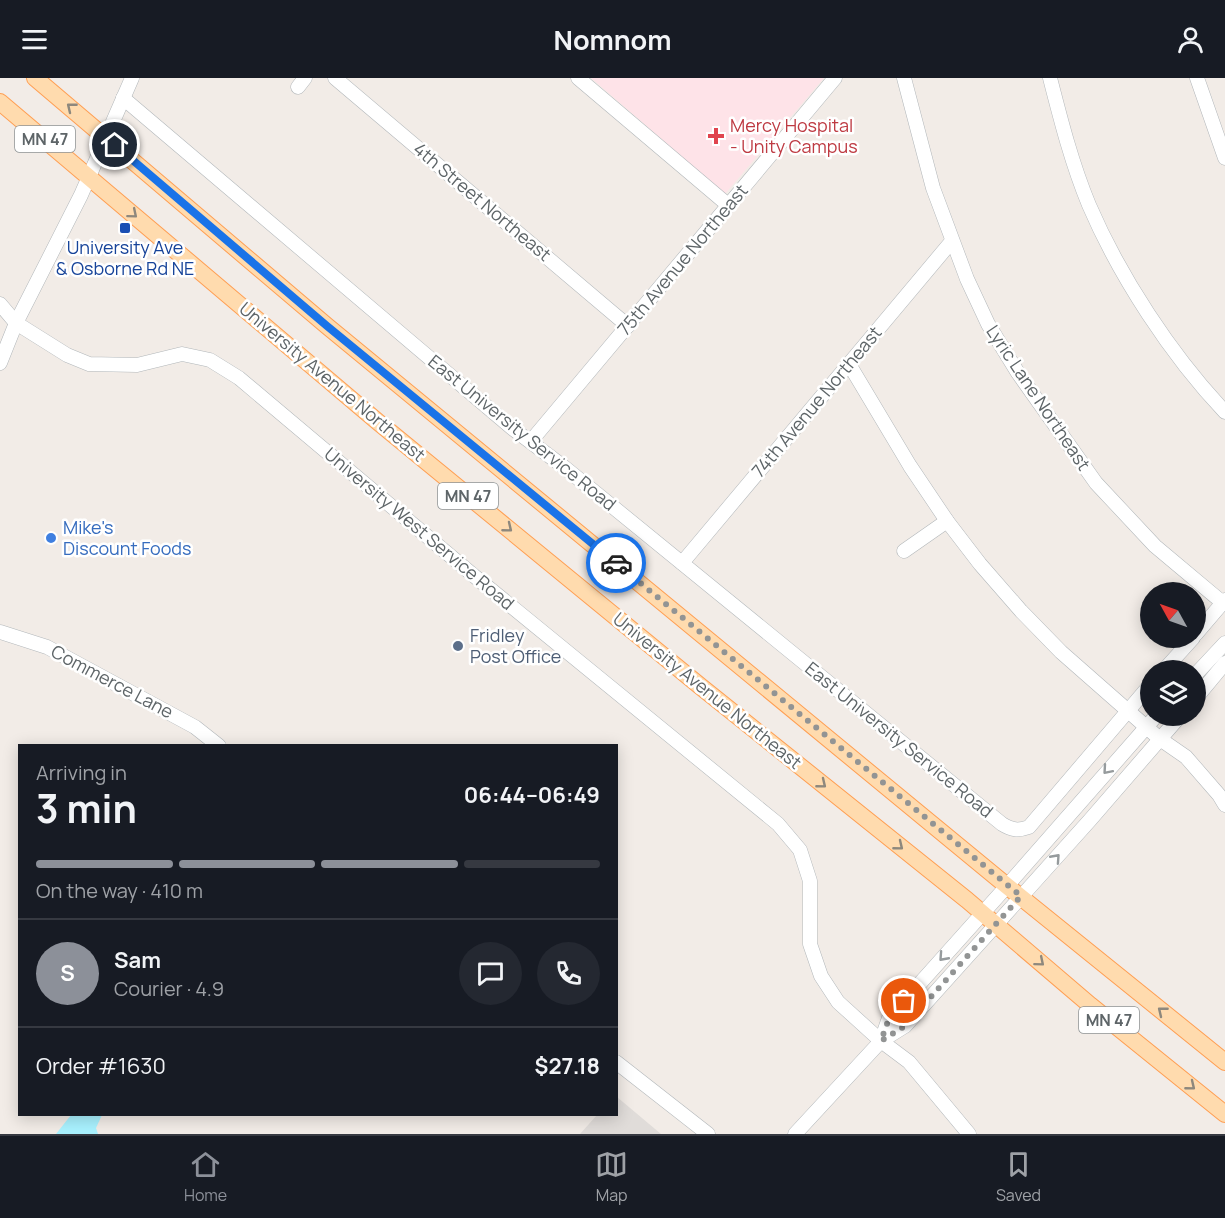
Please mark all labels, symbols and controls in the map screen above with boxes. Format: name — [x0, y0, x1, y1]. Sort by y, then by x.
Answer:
text: Nomnom — [554, 21, 671, 58]
icon: menu — [18, 23, 51, 56]
icon: person — [1174, 23, 1207, 56]
one-way arrow — [66, 103, 77, 114]
place label: Mercy Hospital - Unity Campus — [730, 113, 858, 158]
pin — [89, 119, 140, 170]
road number: MN 47 — [15, 126, 75, 152]
marker: Mercy Hospital - Unity Campus — [707, 127, 725, 145]
icon: home — [98, 128, 131, 161]
street label: 4th Street Northeast — [409, 136, 557, 266]
street label: 75th Avenue Northeast — [612, 179, 753, 340]
one-way arrow — [126, 207, 137, 218]
marker: University Ave & Osborne Rd NE — [118, 221, 132, 235]
place label: University Ave & Osborne Rd NE — [56, 235, 194, 280]
street label: University Avenue Northeast — [234, 296, 431, 466]
street label: Lyric Lane Northeast — [981, 320, 1096, 475]
street label: 74th Avenue Northeast — [746, 321, 886, 482]
street label: East University Service Road — [424, 349, 622, 516]
street label: University West Service Road — [320, 442, 520, 615]
road number: MN 47 — [438, 483, 498, 509]
place label: Mike's Discount Foods — [63, 515, 191, 560]
one-way arrow — [501, 521, 512, 532]
marker: Mike's Discount Foods — [44, 531, 58, 545]
courier — [586, 533, 646, 593]
icon: car — [600, 547, 633, 580]
north arrow — [1140, 582, 1206, 648]
map controls — [1140, 582, 1206, 726]
street label: University Avenue Northeast — [608, 607, 807, 774]
place label: Fridley Post Office — [470, 623, 561, 668]
street label: Commerce Lane — [47, 639, 178, 723]
marker: Fridley Post Office — [451, 639, 465, 653]
street label: East University Service Road — [801, 656, 999, 823]
button: layers — [1140, 660, 1206, 726]
text: Arriving in — [36, 759, 127, 786]
one-way arrow — [1103, 763, 1114, 774]
one-way arrow — [815, 776, 826, 787]
text: 06:44–06:49 — [464, 780, 600, 810]
text: 3 min — [36, 781, 137, 835]
one-way arrow — [893, 839, 904, 850]
one-way arrow — [1049, 855, 1060, 865]
text: On the way · 410 m — [36, 877, 203, 904]
button: chat — [459, 942, 522, 1005]
button: phone — [537, 942, 600, 1005]
text: Sam — [114, 945, 161, 975]
one-way arrow — [939, 950, 950, 961]
one-way arrow — [1033, 955, 1044, 966]
text: S — [60, 958, 75, 988]
text: Courier · 4.9 — [114, 975, 224, 1002]
pin — [878, 975, 929, 1026]
icon: bag — [887, 984, 920, 1017]
road number: MN 47 — [1079, 1007, 1139, 1033]
one-way arrow — [1158, 1007, 1169, 1018]
text: Order #1630 — [36, 1051, 166, 1081]
text: $27.18 — [535, 1051, 600, 1081]
one-way arrow — [1184, 1079, 1195, 1090]
tab: Home — [184, 1148, 227, 1206]
tab: Map — [595, 1148, 628, 1206]
tab: Saved — [996, 1148, 1041, 1206]

